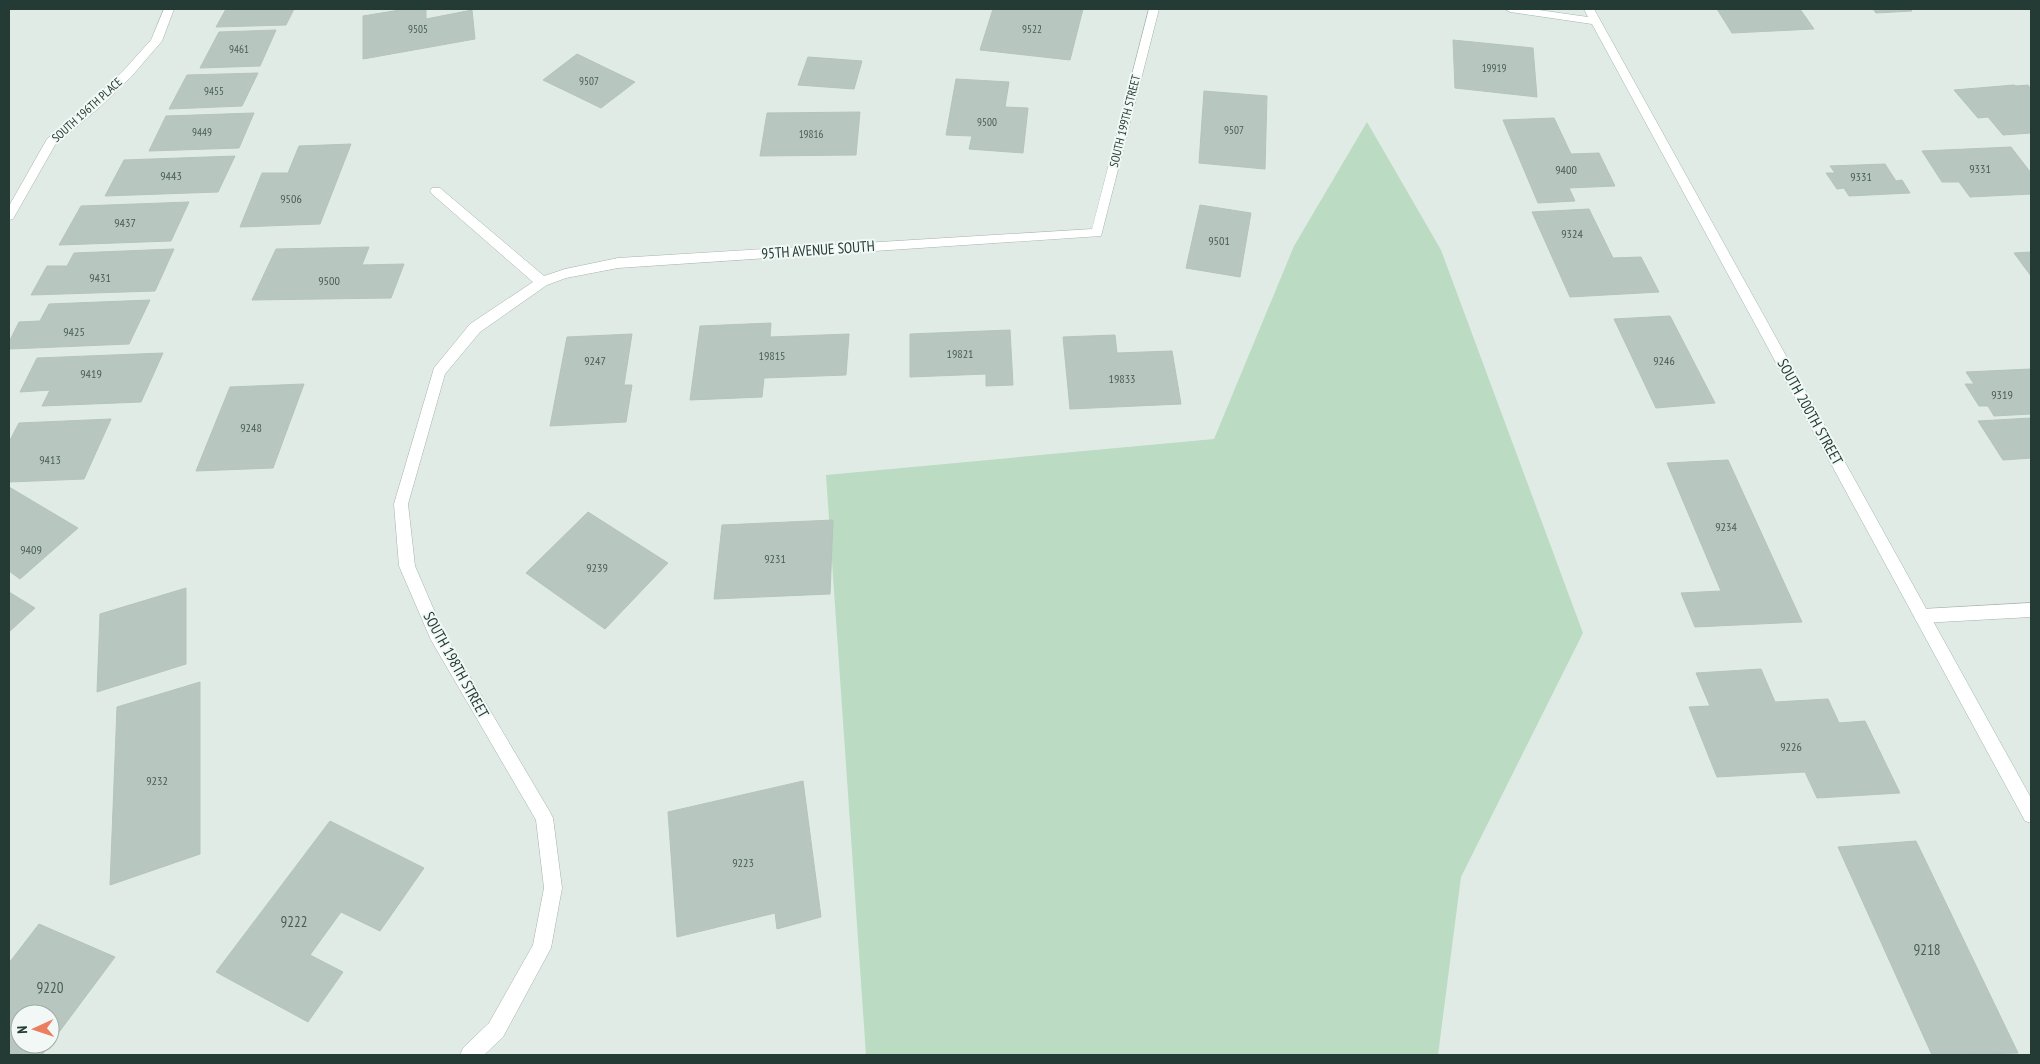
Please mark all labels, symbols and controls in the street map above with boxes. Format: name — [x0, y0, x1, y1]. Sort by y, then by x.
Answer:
house number: 9505 — [408, 22, 428, 36]
house number: 9522 — [1022, 22, 1042, 36]
house number: 9461 — [229, 42, 249, 56]
house number: 19919 — [1482, 61, 1506, 75]
street label: SOUTH 199TH STREET — [1106, 72, 1143, 169]
street label: SOUTH 196TH PLACE — [48, 74, 125, 145]
house number: 9507 — [579, 74, 599, 88]
house number: 9455 — [204, 84, 224, 98]
house number: 9500 — [977, 115, 997, 129]
house number: 9507 — [1224, 123, 1244, 137]
house number: 9449 — [192, 125, 212, 139]
house number: 19816 — [799, 127, 823, 141]
house number: 9331 — [1969, 161, 1991, 176]
house number: 9400 — [1555, 162, 1577, 177]
house number: 9443 — [160, 168, 182, 183]
house number: 9331 — [1850, 169, 1872, 184]
house number: 9506 — [280, 191, 302, 206]
house number: 9437 — [114, 215, 136, 230]
house number: 9324 — [1561, 226, 1583, 241]
house number: 9501 — [1208, 233, 1230, 248]
street label: 95TH AVENUE SOUTH — [761, 236, 875, 263]
house number: 9431 — [89, 270, 111, 285]
house number: 9500 — [318, 273, 340, 288]
house number: 9425 — [63, 324, 85, 339]
house number: 19821 — [946, 346, 974, 361]
house number: 19815 — [758, 348, 786, 363]
house number: 9247 — [584, 353, 606, 368]
house number: 9246 — [1653, 353, 1675, 368]
street label: SOUTH 200TH STREET — [1773, 355, 1848, 468]
house number: 9419 — [80, 366, 102, 381]
house number: 19833 — [1108, 371, 1136, 386]
house number: 9319 — [1991, 387, 2013, 402]
house number: 9248 — [240, 420, 262, 435]
house number: 9413 — [39, 452, 61, 467]
house number: 9234 — [1715, 519, 1737, 534]
house number: 9409 — [20, 542, 42, 557]
house number: 9231 — [764, 551, 786, 566]
house number: 9239 — [586, 560, 608, 575]
street label: SOUTH 198TH STREET — [419, 608, 494, 721]
house number: 9226 — [1780, 739, 1802, 754]
house number: 9232 — [146, 773, 168, 788]
house number: 9223 — [732, 855, 754, 870]
house number: 9222 — [280, 912, 308, 931]
house number: 9218 — [1913, 940, 1941, 959]
house number: 9220 — [36, 978, 64, 997]
north arrow — [10, 1004, 60, 1054]
text: N — [13, 1025, 31, 1034]

